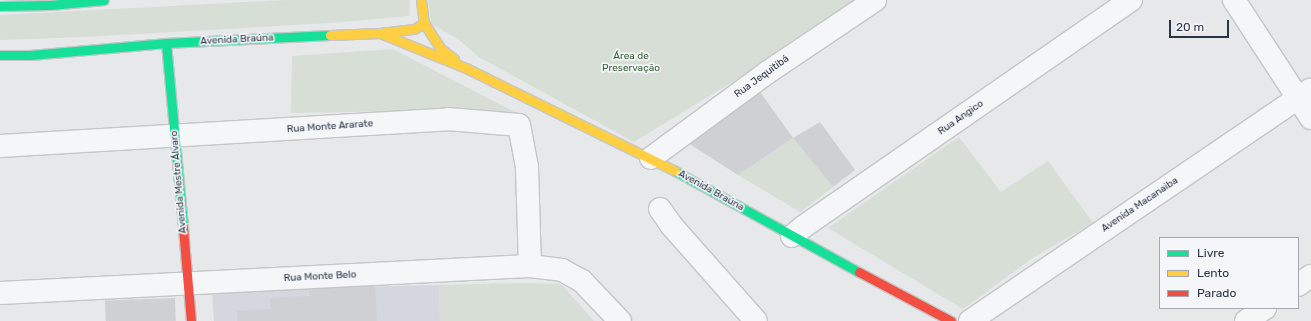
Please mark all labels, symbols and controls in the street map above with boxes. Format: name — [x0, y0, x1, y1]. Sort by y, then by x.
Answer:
scale bar — [1171, 12, 1231, 38]
text: 20 m — [1176, 20, 1204, 34]
street label: Avenida Braúna — [200, 32, 274, 48]
park label: Área de Preservação — [602, 50, 660, 74]
street label: Rua Jequitibá — [732, 53, 792, 101]
street label: Rua Angico — [936, 98, 986, 138]
street label: Rua Monte Ararate — [286, 118, 374, 136]
street label: Avenida Mestre Álvaro — [169, 130, 189, 234]
street label: Avenida Braúna — [676, 168, 746, 214]
street label: Avenida Macanaiba — [1099, 175, 1181, 235]
legend — [1159, 237, 1299, 309]
text: Livre — [1197, 246, 1224, 260]
text: Lento — [1197, 266, 1229, 280]
street label: Rua Monte Belo — [283, 269, 357, 285]
text: Parado — [1197, 286, 1236, 300]

